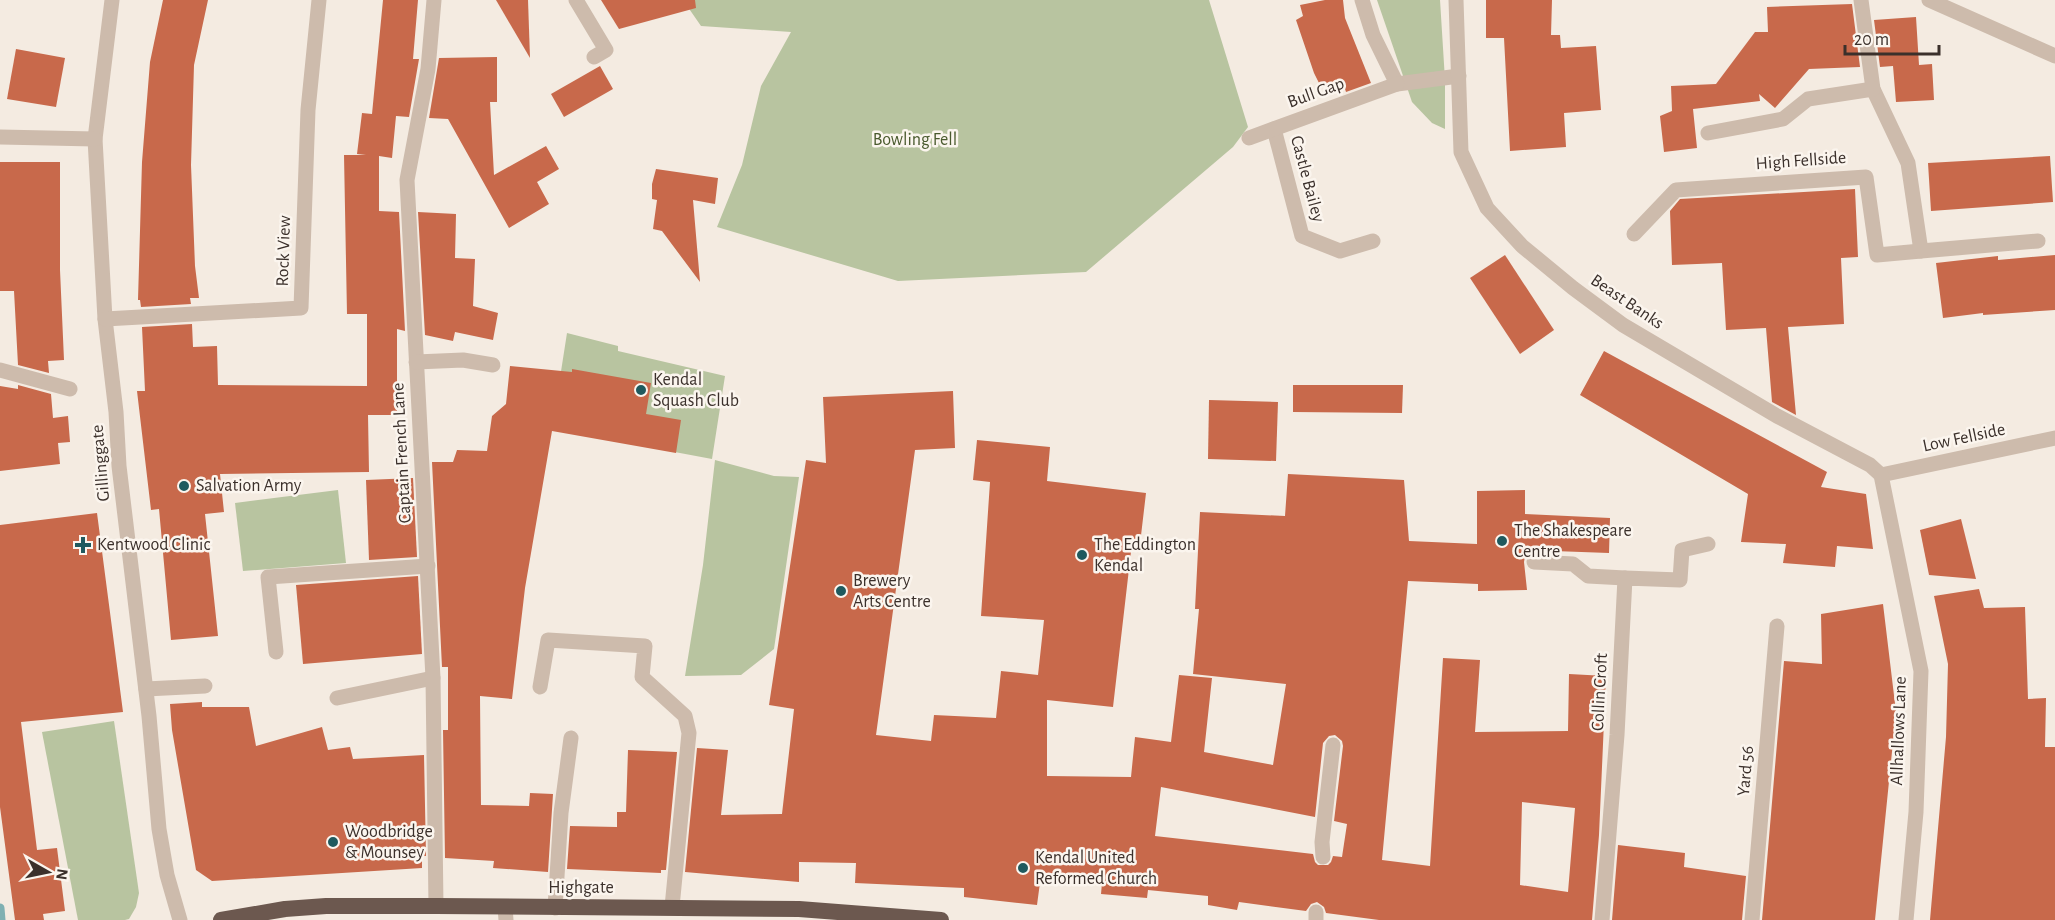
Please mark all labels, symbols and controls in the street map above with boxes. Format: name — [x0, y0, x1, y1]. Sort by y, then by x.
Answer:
scale bar — [1845, 18, 1940, 56]
text: 20 m — [1854, 31, 1889, 49]
street label: Bull Gap — [1285, 74, 1347, 112]
park label: Bowling Fell — [873, 131, 957, 149]
street label: Castle Bailey — [1287, 134, 1327, 224]
street label: High Fellside — [1755, 149, 1847, 173]
street label: Rock View — [274, 215, 294, 287]
street label: Beast Banks — [1587, 271, 1667, 333]
place label: Kendal Squash Club — [653, 371, 739, 410]
street label: Captain French Lane — [389, 382, 415, 524]
marker: Kendal Squash Club — [634, 383, 648, 397]
street label: Low Fellside — [1921, 420, 2007, 456]
street label: Gillinggate — [89, 424, 113, 502]
place label: Salvation Army — [196, 477, 302, 495]
marker: Salvation Army — [177, 479, 191, 493]
place label: The Shakespeare Centre — [1514, 522, 1632, 561]
marker: The Shakespeare Centre — [1495, 534, 1509, 548]
marker: Kentwood Clinic — [74, 536, 92, 554]
place label: Kentwood Clinic — [97, 536, 210, 554]
place label: The Eddington Kendal — [1094, 536, 1196, 575]
marker: The Eddington Kendal — [1075, 548, 1089, 562]
place label: Brewery Arts Centre — [853, 572, 931, 611]
marker: Brewery Arts Centre — [834, 584, 848, 598]
street label: Collin Croft — [1589, 652, 1611, 731]
street label: Allhallows Lane — [1888, 676, 1910, 786]
street label: Yard 56 — [1735, 745, 1757, 797]
place label: Woodbridge & Mounsey — [345, 823, 433, 862]
marker: Woodbridge & Mounsey — [326, 835, 340, 849]
north arrow — [18, 842, 78, 902]
place label: Kendal United Reformed Church — [1035, 849, 1157, 888]
marker: Kendal United Reformed Church — [1016, 861, 1030, 875]
text: N — [53, 867, 71, 881]
street label: Highgate — [548, 879, 614, 897]

